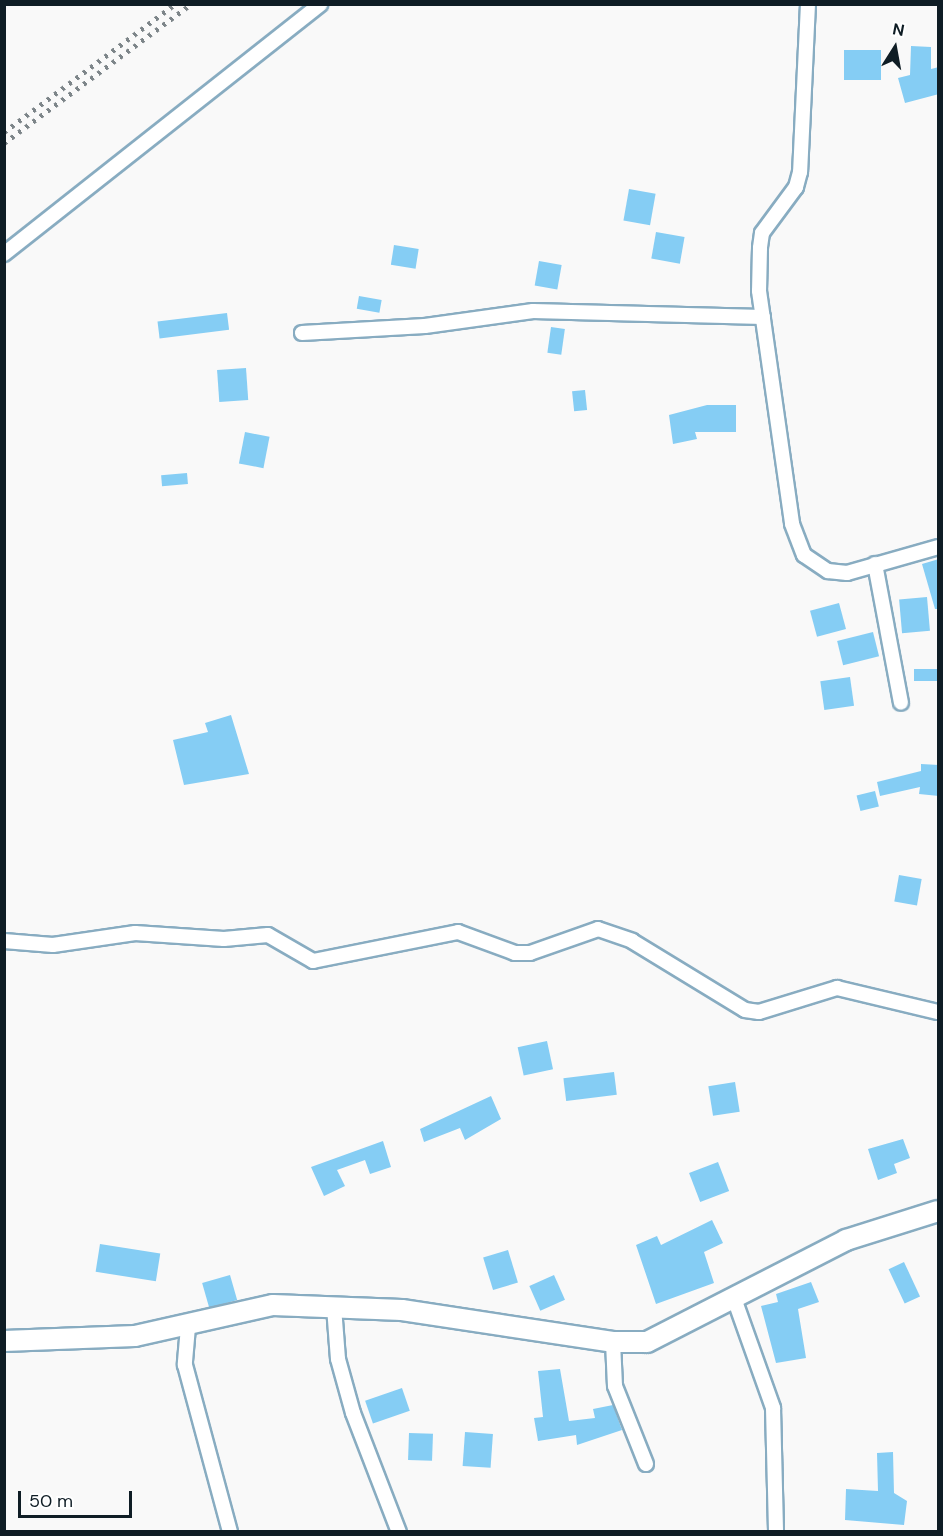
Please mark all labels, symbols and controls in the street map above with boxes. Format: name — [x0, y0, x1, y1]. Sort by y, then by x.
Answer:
north arrow — [865, 18, 925, 78]
text: N — [891, 18, 906, 41]
scale bar — [21, 1479, 135, 1517]
text: 50 m — [29, 1489, 73, 1513]

